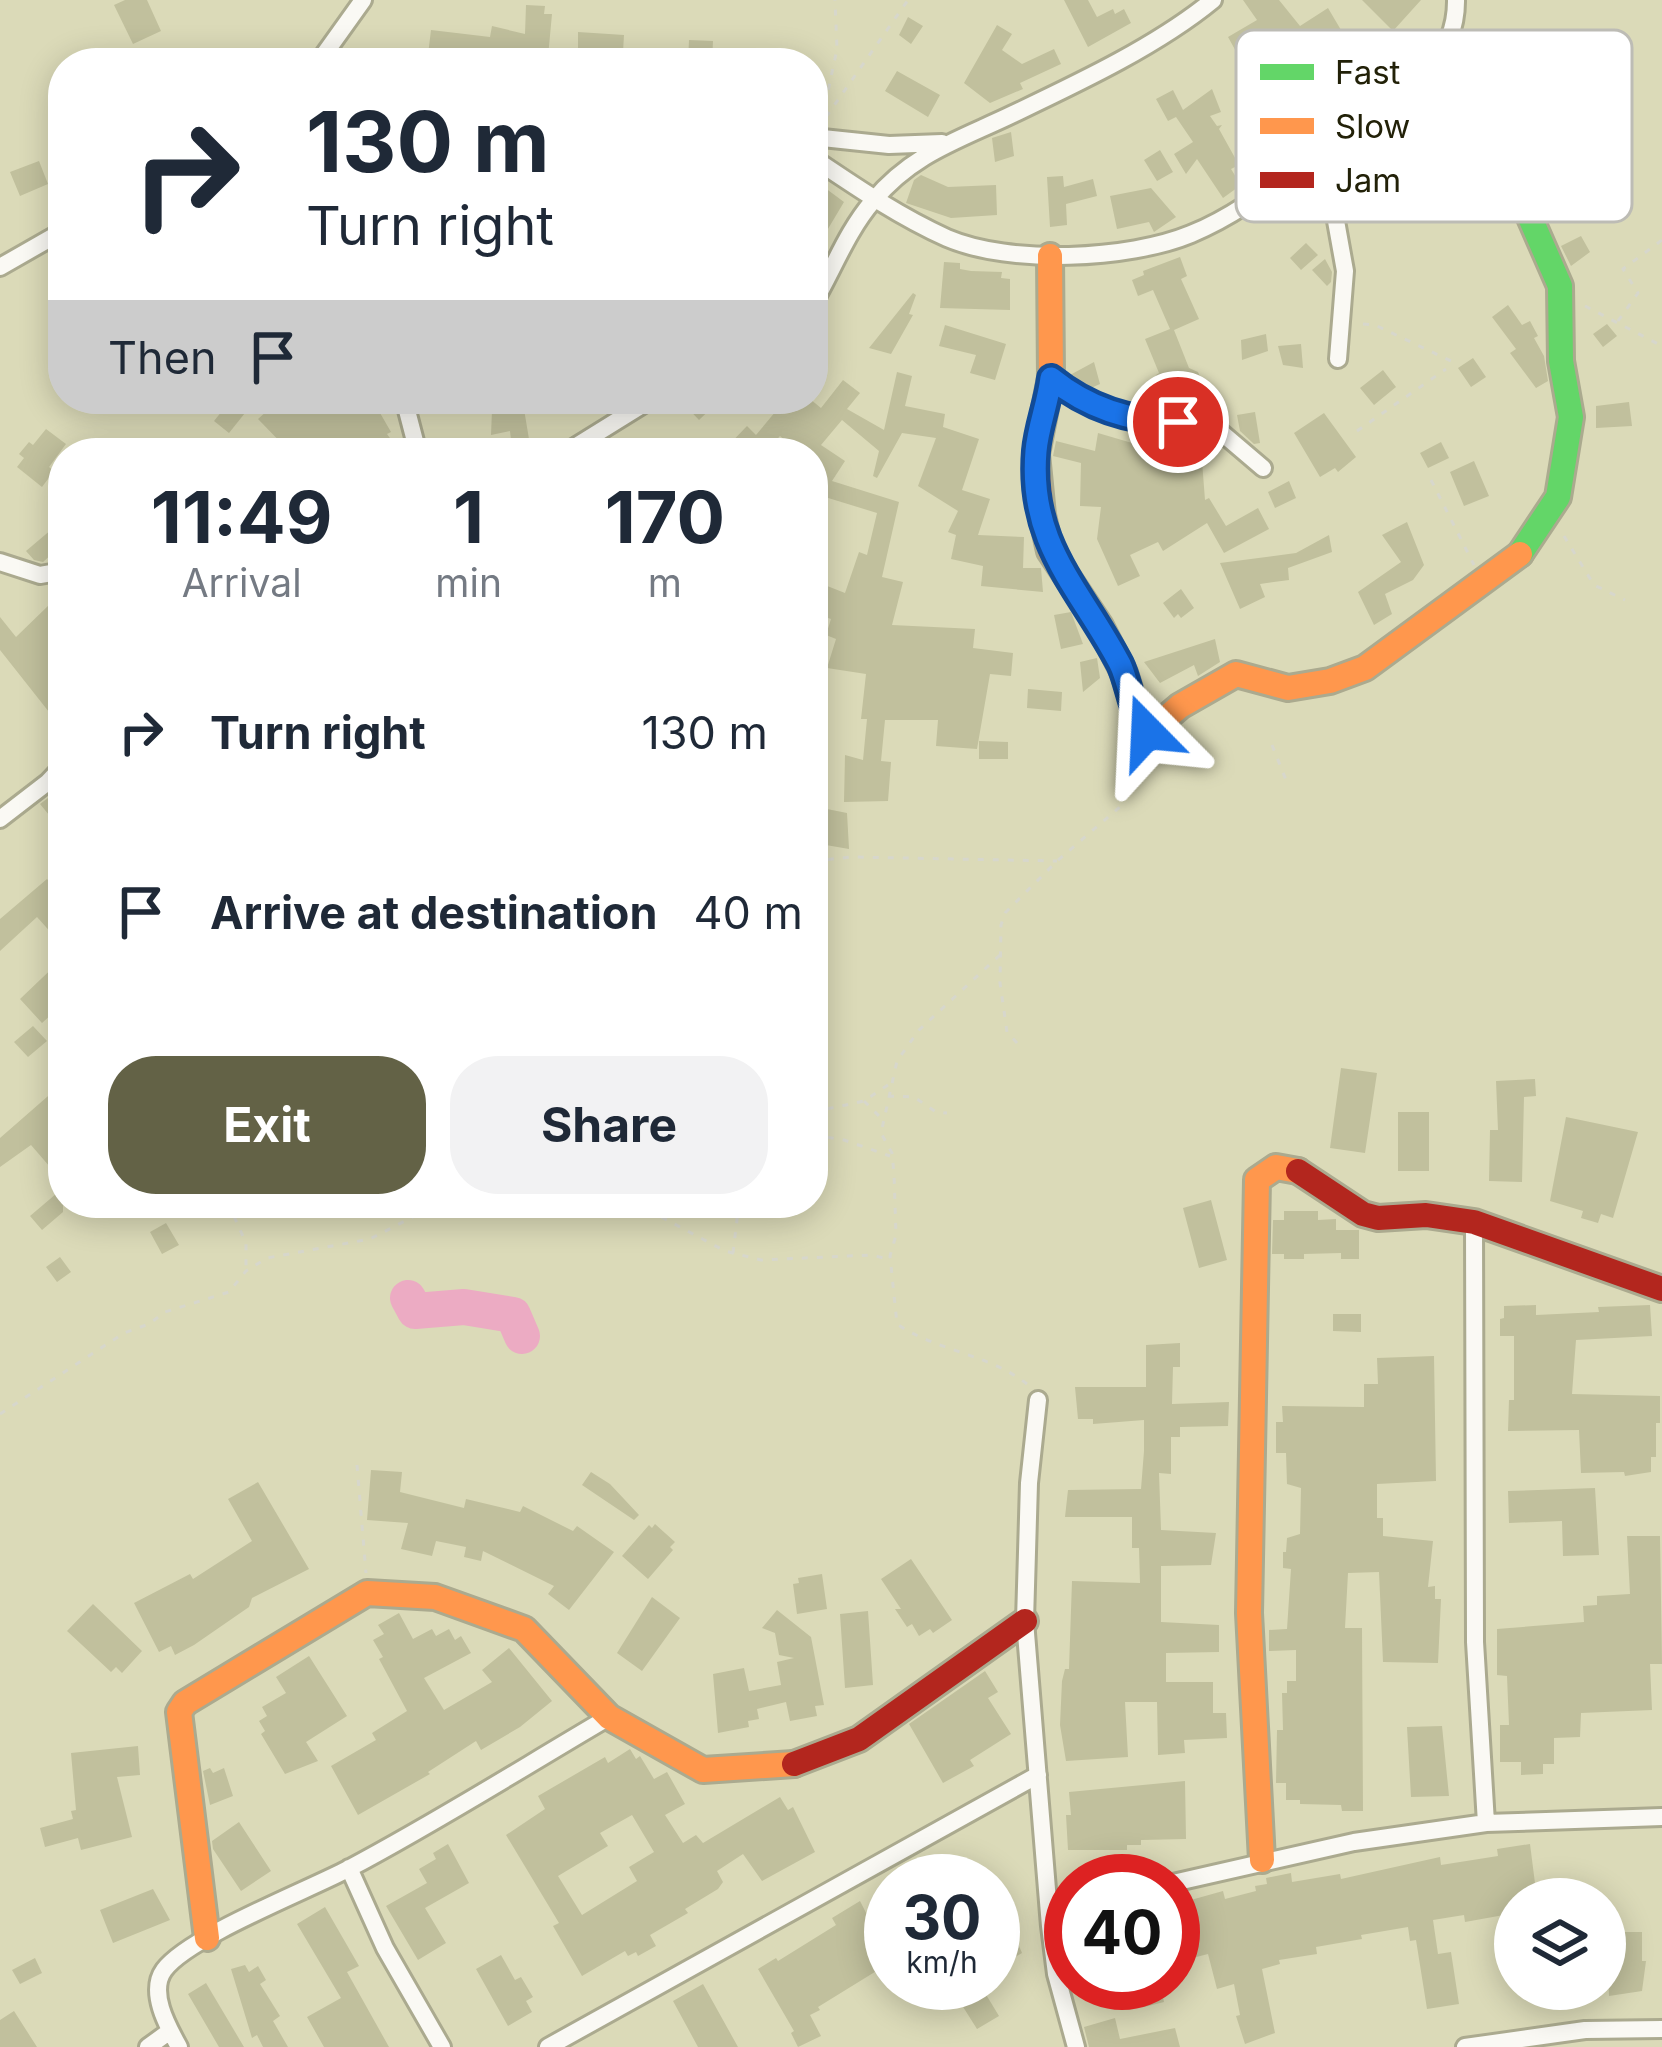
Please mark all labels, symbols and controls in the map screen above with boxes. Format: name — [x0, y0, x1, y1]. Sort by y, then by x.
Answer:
legend — [1236, 30, 1632, 222]
text: Fast — [1335, 52, 1401, 92]
text: 130 m — [306, 91, 550, 192]
icon: right — [108, 96, 264, 252]
text: Slow — [1335, 106, 1410, 146]
text: Jam — [1335, 160, 1401, 200]
text: Turn right — [306, 193, 554, 258]
icon: arrive — [240, 324, 306, 390]
text: Then — [108, 330, 216, 385]
pin — [1127, 371, 1229, 473]
icon: arrive — [1145, 389, 1211, 455]
text: 11:49 — [151, 473, 332, 560]
text: 1 — [453, 473, 484, 560]
text: 170 — [605, 473, 725, 560]
text: Arrival — [182, 559, 302, 606]
text: min — [435, 559, 502, 606]
text: m — [648, 559, 682, 606]
position arrow — [1084, 669, 1210, 795]
icon: right — [108, 699, 174, 765]
text: Turn right — [210, 705, 426, 760]
text: 130 m — [641, 705, 768, 760]
icon: arrive — [108, 879, 174, 945]
text: Arrive at destination — [210, 885, 657, 940]
text: 40 m — [693, 885, 803, 940]
button: Exit — [108, 1056, 426, 1194]
button: Share — [450, 1056, 768, 1194]
speed limit sign: 40 — [1044, 1854, 1200, 2010]
map controls — [1494, 1878, 1626, 2010]
button: layers — [1494, 1878, 1626, 2010]
text: 30 — [902, 1881, 982, 1953]
text: km/h — [906, 1944, 978, 1980]

